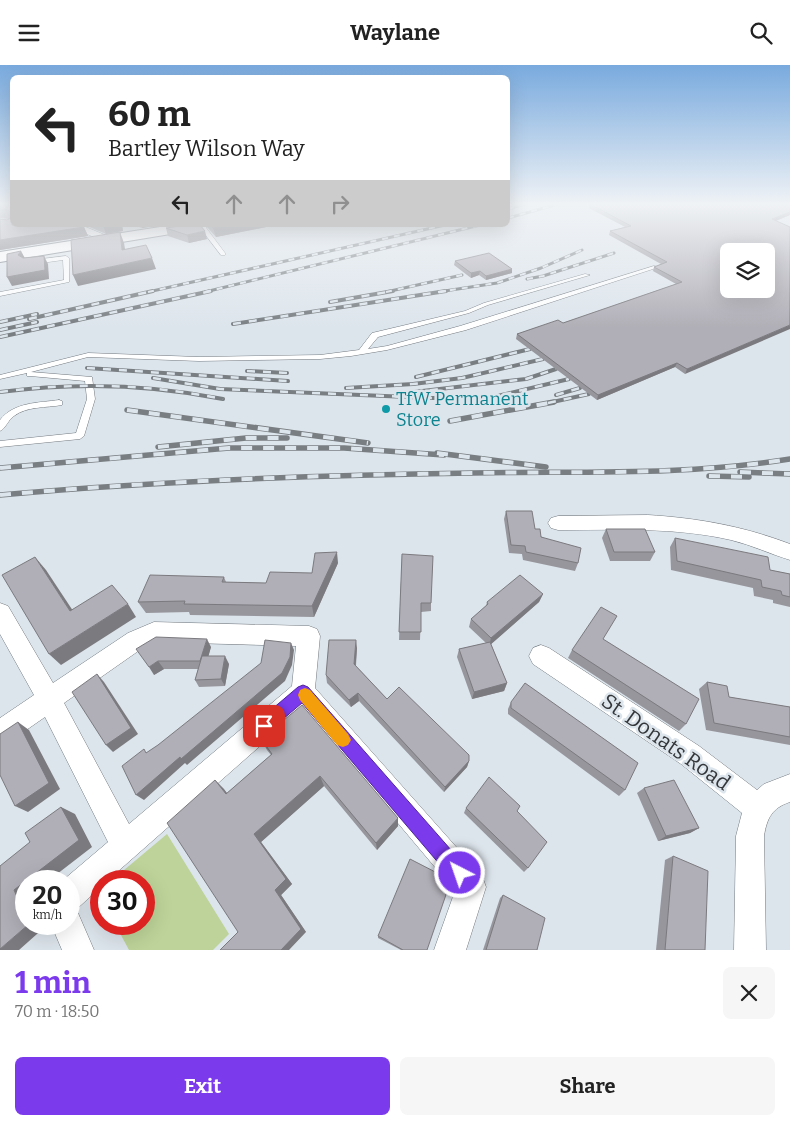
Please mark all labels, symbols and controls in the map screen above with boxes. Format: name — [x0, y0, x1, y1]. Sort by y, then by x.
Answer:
icon: menu — [15, 19, 43, 47]
text: Waylane — [350, 19, 440, 46]
icon: search — [747, 19, 775, 47]
text: 60 m — [108, 93, 191, 135]
icon: left — [25, 95, 90, 160]
text: Bartley Wilson Way — [108, 135, 305, 162]
icon: left — [167, 190, 195, 218]
icon: ahead — [220, 190, 248, 218]
icon: ahead — [273, 190, 301, 218]
icon: right — [326, 190, 354, 218]
map controls — [720, 243, 775, 298]
button: layers — [720, 243, 775, 298]
place label: TfW Permanent Store — [396, 388, 529, 431]
marker: TfW Permanent Store — [380, 403, 392, 415]
street label: St. Donats Road — [597, 688, 735, 796]
pin — [243, 705, 285, 747]
icon: arrive — [250, 712, 278, 740]
position arrow — [433, 846, 485, 898]
speed limit sign: 30 — [90, 870, 155, 935]
text: 20 — [33, 881, 62, 911]
text: km/h — [33, 908, 62, 922]
text: 1 min — [15, 965, 91, 1001]
button: close — [723, 967, 775, 1019]
text: 70 m · 18:50 — [15, 1002, 100, 1021]
button: Exit — [15, 1057, 390, 1115]
button: Share — [400, 1057, 775, 1115]

